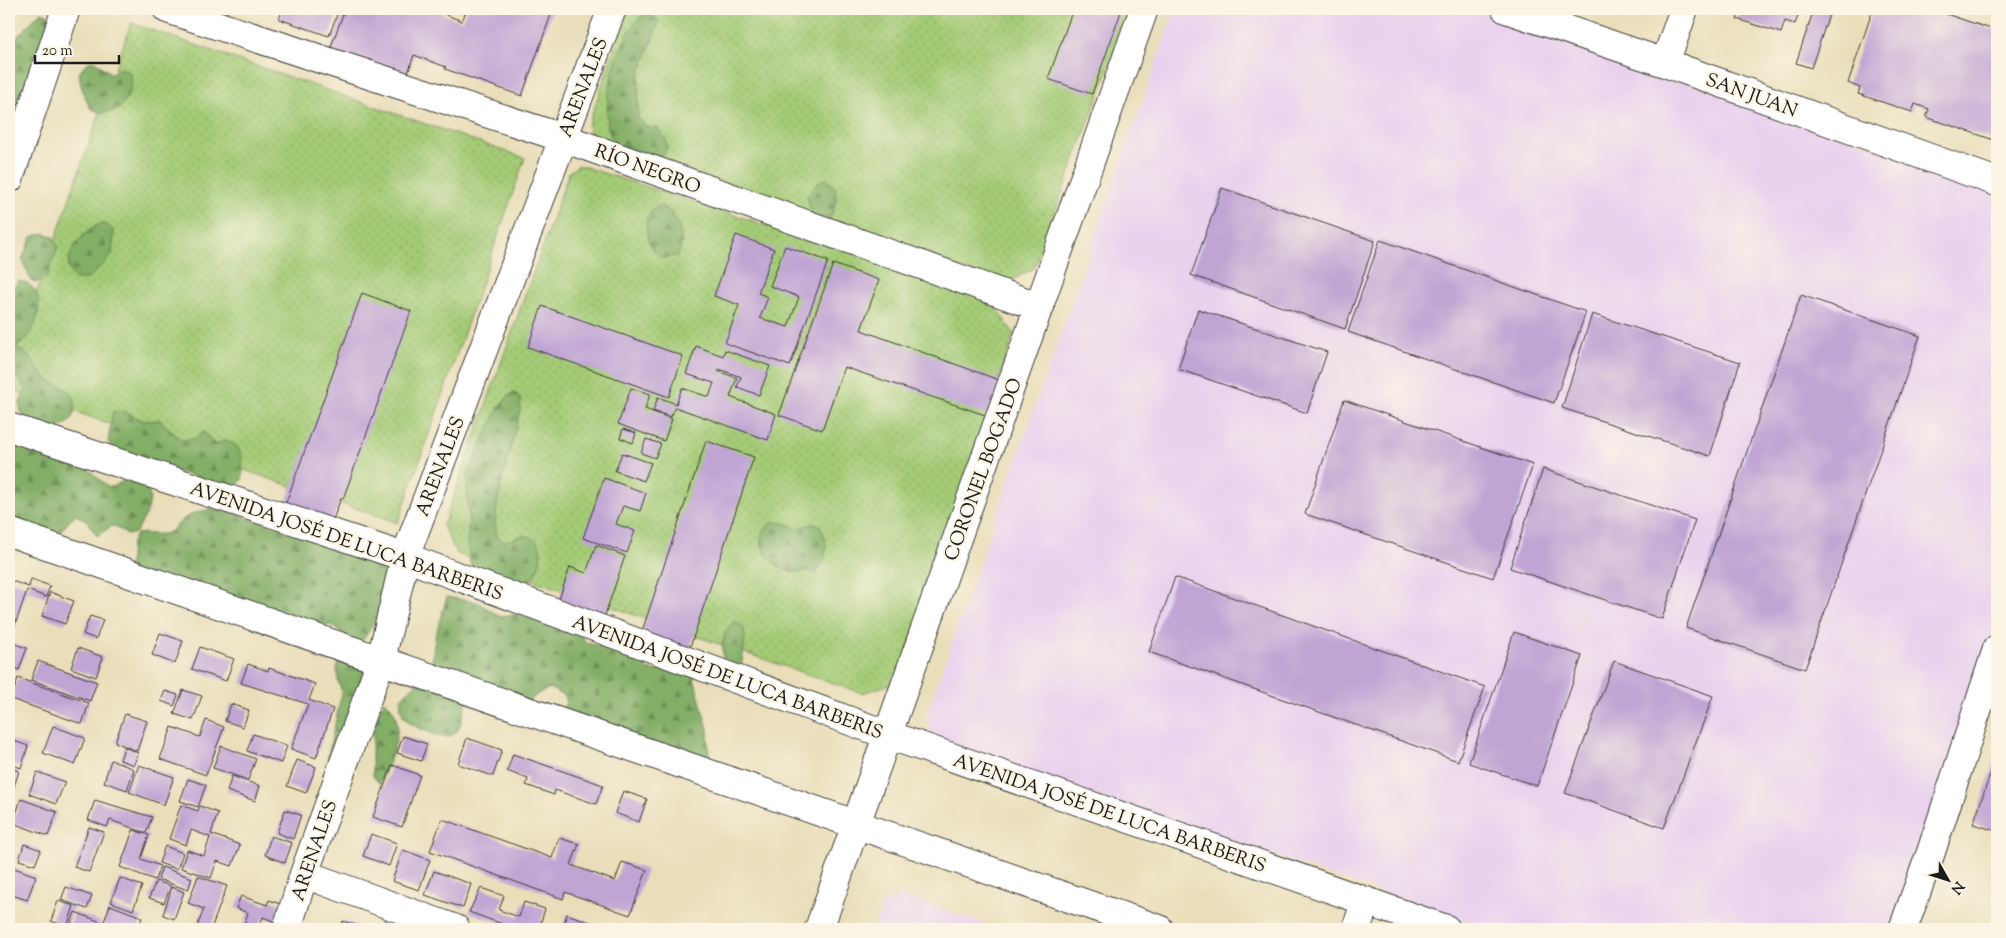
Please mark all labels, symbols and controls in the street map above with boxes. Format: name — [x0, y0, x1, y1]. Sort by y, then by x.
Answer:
scale bar — [35, 32, 119, 64]
street label: ARENALES — [553, 34, 616, 142]
text: 20 m — [42, 41, 73, 62]
street label: SAN JUAN — [1701, 67, 1801, 125]
street label: RÍO NEGRO — [590, 139, 704, 202]
street label: CORONEL BOGADO — [939, 375, 1030, 565]
street label: ARENALES — [410, 413, 473, 521]
street label: AVENIDA JOSÉ DE LUCA BARBERIS — [186, 476, 506, 609]
street label: AVENIDA JOSÉ DE LUCA BARBERIS — [568, 609, 886, 747]
street label: AVENIDA JOSÉ DE LUCA BARBERIS — [949, 748, 1269, 881]
street label: ARENALES — [285, 797, 345, 905]
north arrow — [1924, 856, 1974, 906]
text: N — [1945, 876, 1968, 898]

